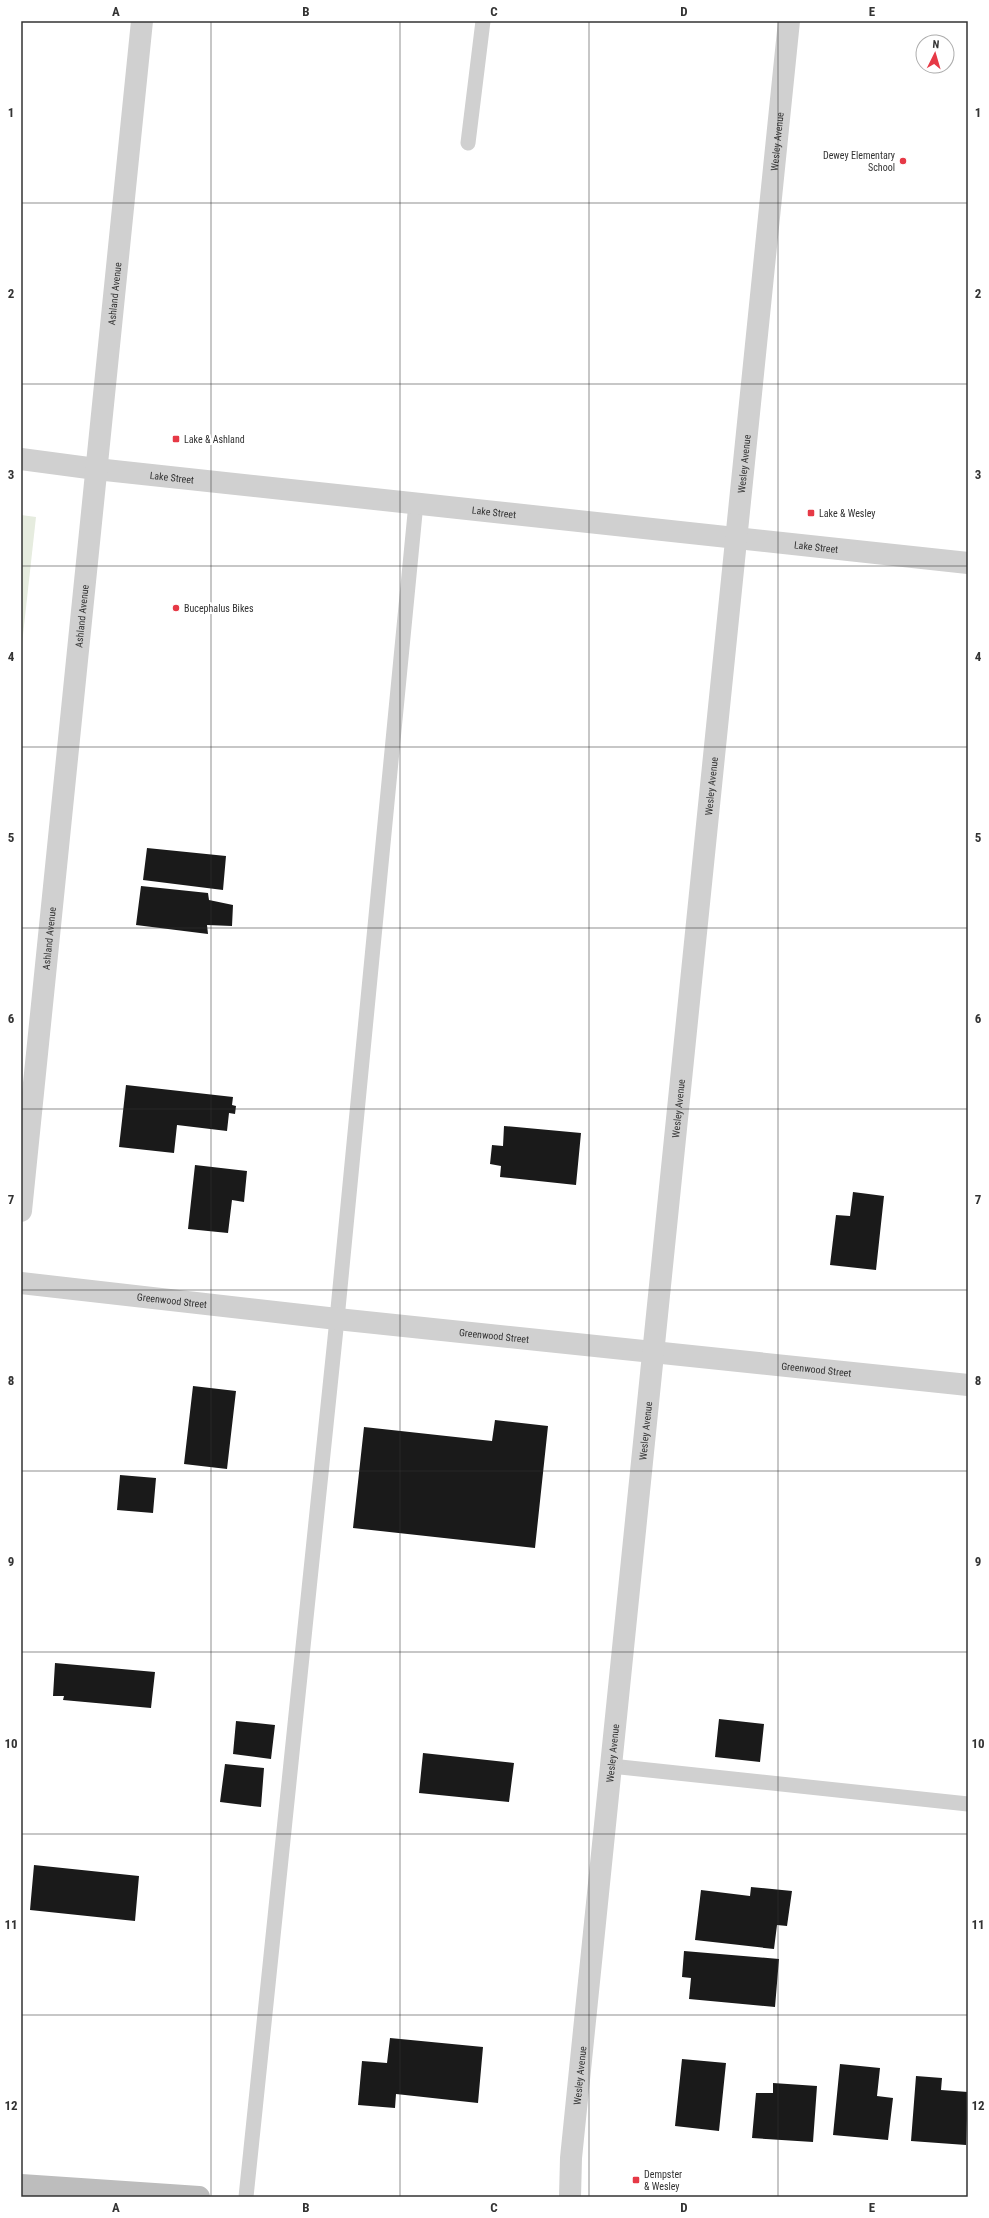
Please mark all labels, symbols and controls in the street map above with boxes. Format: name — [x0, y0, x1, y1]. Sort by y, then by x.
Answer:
text: A — [112, 4, 120, 19]
text: B — [302, 4, 310, 19]
text: C — [490, 4, 498, 19]
text: D — [680, 4, 688, 19]
text: E — [869, 4, 876, 19]
north arrow — [915, 34, 955, 74]
text: N — [932, 38, 940, 51]
text: 1 — [8, 105, 14, 120]
text: 1 — [975, 105, 981, 120]
street label: Wesley Avenue — [768, 111, 785, 171]
place label: Dewey Elementary School — [823, 150, 895, 173]
marker: Dewey Elementary School — [898, 156, 908, 166]
street label: Ashland Avenue — [106, 261, 123, 326]
text: 2 — [8, 286, 15, 301]
text: 2 — [975, 286, 982, 301]
marker: Lake & Ashland — [171, 434, 181, 444]
place label: Lake & Ashland — [184, 434, 245, 445]
street label: Wesley Avenue — [735, 434, 752, 494]
text: 3 — [8, 467, 14, 482]
text: 3 — [975, 467, 981, 482]
street label: Lake Street — [149, 469, 195, 485]
street label: Lake Street — [471, 504, 517, 520]
marker: Lake & Wesley — [806, 508, 816, 518]
place label: Lake & Wesley — [819, 508, 875, 519]
street label: Lake Street — [793, 539, 839, 554]
street label: Ashland Avenue — [73, 584, 90, 648]
marker: Bucephalus Bikes — [171, 603, 181, 613]
place label: Bucephalus Bikes — [184, 603, 254, 614]
text: 4 — [8, 649, 15, 664]
text: 4 — [975, 649, 982, 664]
street label: Wesley Avenue — [702, 756, 719, 816]
text: 5 — [8, 830, 15, 845]
text: 5 — [975, 830, 982, 845]
street label: Ashland Avenue — [40, 906, 57, 970]
text: 6 — [8, 1011, 15, 1026]
text: 6 — [975, 1011, 982, 1026]
street label: Wesley Avenue — [670, 1078, 687, 1138]
text: 7 — [8, 1192, 15, 1207]
text: 7 — [975, 1192, 982, 1207]
street label: Greenwood Street — [136, 1291, 208, 1310]
street label: Greenwood Street — [459, 1326, 530, 1345]
street label: Greenwood Street — [781, 1360, 852, 1378]
text: 8 — [8, 1373, 14, 1388]
text: 8 — [975, 1373, 981, 1388]
street label: Wesley Avenue — [637, 1401, 654, 1461]
text: 9 — [8, 1554, 14, 1569]
text: 9 — [975, 1554, 981, 1569]
street label: Wesley Avenue — [604, 1723, 621, 1783]
text: 10 — [4, 1736, 18, 1751]
text: 10 — [971, 1736, 985, 1751]
text: 11 — [4, 1917, 18, 1932]
text: 11 — [971, 1917, 985, 1932]
street label: Wesley Avenue — [571, 2045, 588, 2105]
text: 12 — [4, 2098, 18, 2113]
text: 12 — [971, 2098, 985, 2113]
place label: Dempster & Wesley — [644, 2169, 682, 2192]
marker: Dempster & Wesley — [631, 2175, 641, 2185]
text: A — [112, 2200, 120, 2215]
text: B — [302, 2200, 310, 2215]
text: C — [490, 2200, 498, 2215]
text: D — [680, 2200, 688, 2215]
text: E — [869, 2200, 876, 2215]

